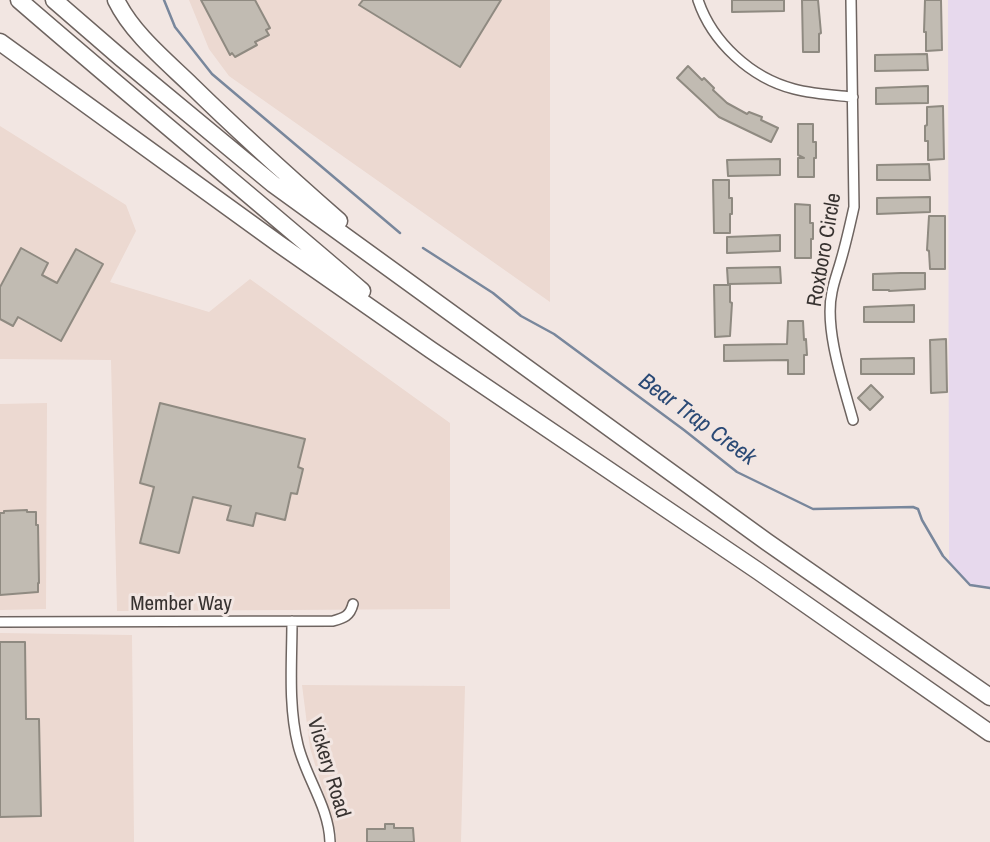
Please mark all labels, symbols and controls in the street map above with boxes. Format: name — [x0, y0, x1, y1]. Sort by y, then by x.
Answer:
street label: Roxboro Circle — [803, 191, 847, 309]
water label: Bear Trap Creek — [633, 368, 761, 472]
street label: Member Way — [130, 591, 232, 617]
street label: Vickery Road — [301, 715, 355, 821]

